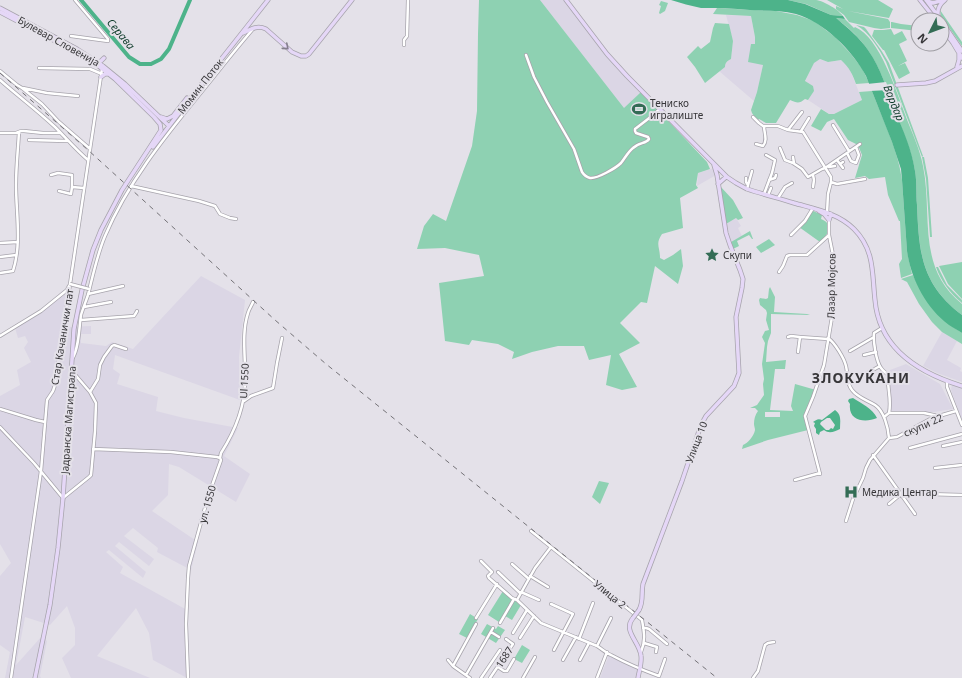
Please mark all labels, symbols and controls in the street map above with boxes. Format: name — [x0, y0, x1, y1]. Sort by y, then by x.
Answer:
north arrow — [910, 12, 950, 52]
street label: Булевар Словенија — [15, 13, 103, 69]
water label: Серава — [104, 15, 139, 52]
text: N — [914, 31, 931, 47]
one-way arrow — [281, 42, 289, 49]
street label: Момин Поток — [174, 55, 226, 117]
water label: Вардар — [880, 83, 908, 123]
place label: Тениско игралиште — [650, 96, 704, 122]
sports icon: Тениско игралиште — [631, 101, 647, 117]
place icon: Скупи — [704, 247, 720, 263]
place label: Скупи — [723, 248, 752, 262]
street label: Лазар Мојсов — [823, 253, 839, 319]
street label: Стар Качанички пат — [48, 288, 77, 386]
street label: Ul 1550 — [236, 363, 252, 399]
street label: Јадранска Магистрала — [57, 366, 79, 475]
district label: ЗЛОКУЌАНИ — [812, 368, 910, 387]
street label: скупи 22 — [901, 410, 945, 440]
street label: Улица 10 — [682, 419, 710, 465]
street label: ул. 1550 — [195, 483, 219, 524]
hospital icon: Медика Центар — [843, 484, 859, 500]
place label: Медика Центар — [862, 485, 937, 499]
street label: Улица 2 — [591, 577, 629, 611]
street label: 1687 — [492, 643, 516, 670]

